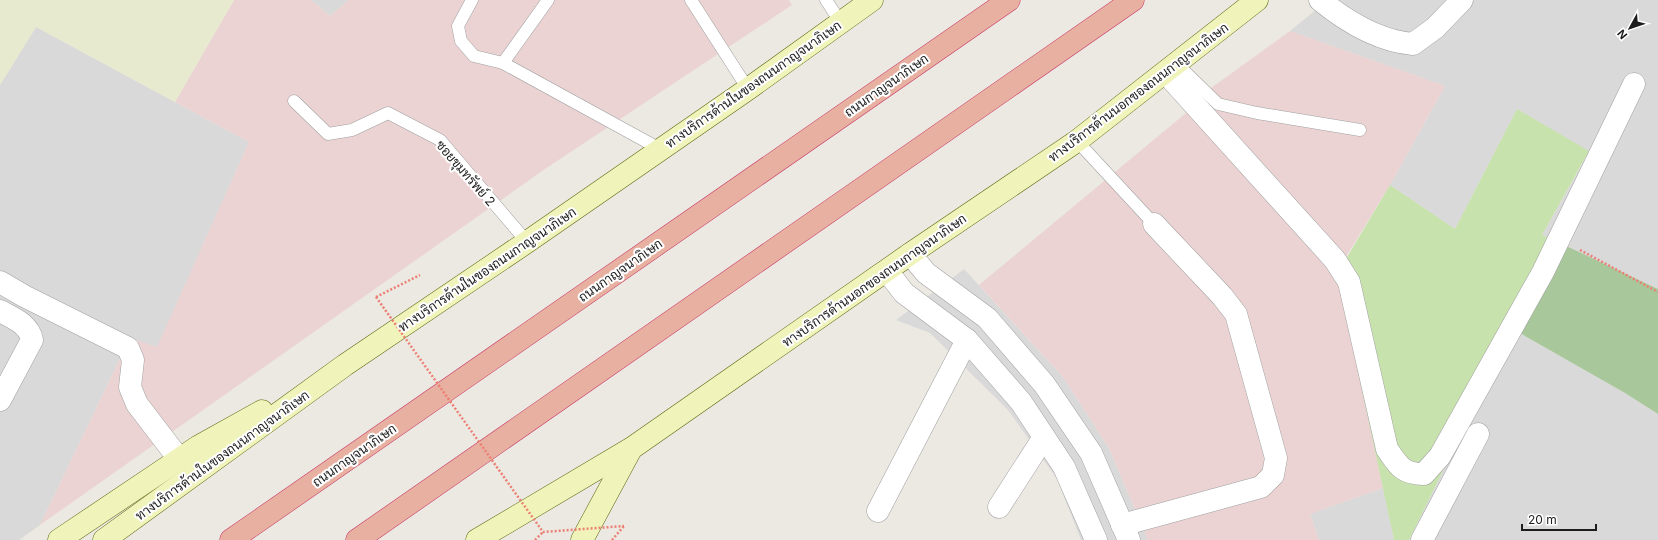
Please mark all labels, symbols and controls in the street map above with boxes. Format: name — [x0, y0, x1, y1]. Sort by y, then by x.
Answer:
north arrow — [1610, 8, 1650, 48]
street label: ทางบริการด้านในของถนนกาญจนาภิเษก — [661, 16, 845, 152]
street label: ทางบริการด้านนอกของถนนกาญจนาภิเษก — [1044, 18, 1232, 166]
text: N — [1614, 27, 1630, 42]
street label: ถนนกาญจนาภิเษก — [841, 50, 932, 121]
street label: ซอยขุมทรัพย์ 2 — [432, 136, 500, 211]
street label: ทางบริการด้านในของถนนกาญจนาภิเษก — [394, 203, 580, 335]
street label: ทางบริการด้านนอกของถนนกาญจนาภิเษก — [778, 209, 970, 351]
street label: ถนนกาญจนาภิเษก — [575, 235, 666, 306]
street label: ทางบริการด้านในของถนนกาญจนาภิเษก — [131, 386, 313, 524]
street label: ถนนกาญจนาภิเษก — [309, 420, 400, 491]
scale bar — [1522, 506, 1596, 532]
text: 20 m — [1528, 512, 1557, 527]

